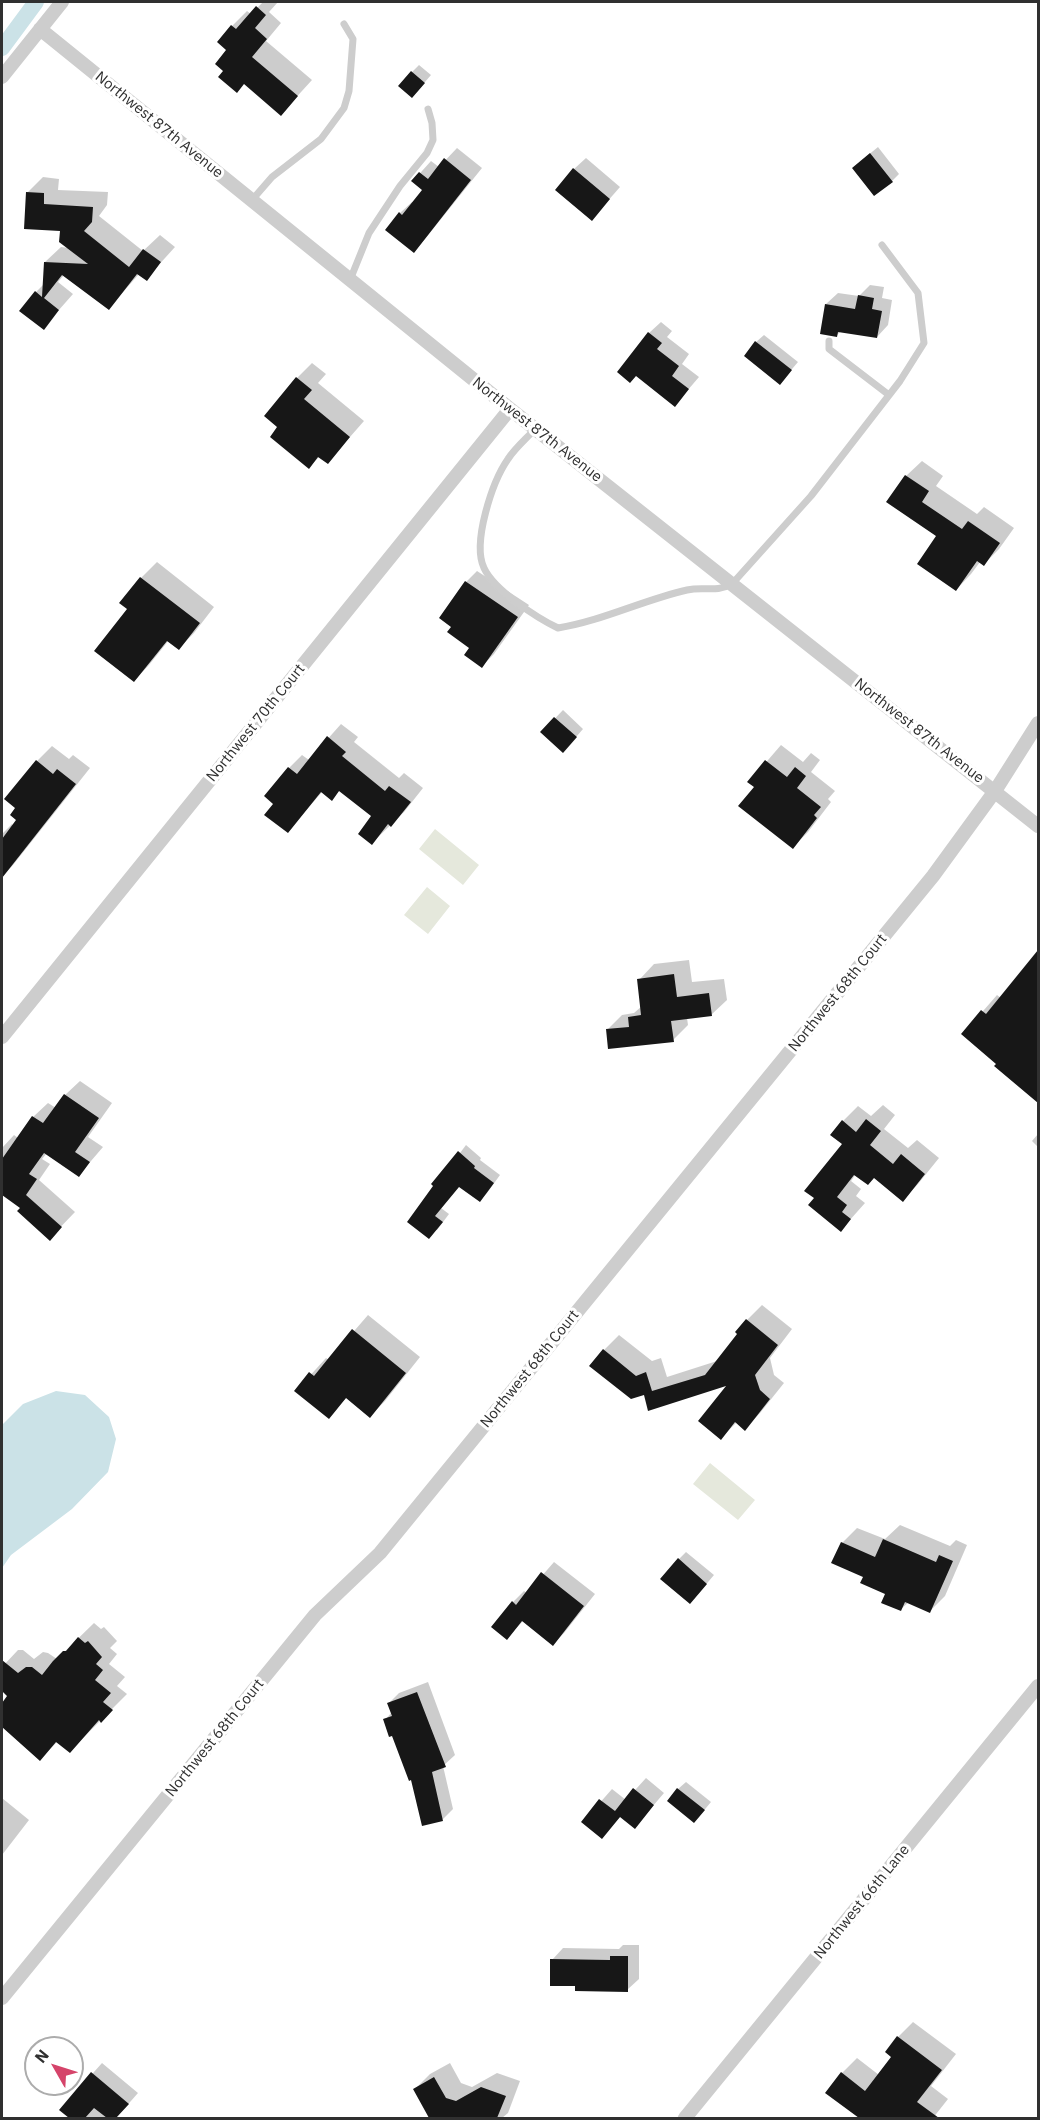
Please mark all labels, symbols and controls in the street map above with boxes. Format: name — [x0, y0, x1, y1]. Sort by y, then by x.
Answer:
street label: Northwest 87th Avenue — [91, 68, 227, 182]
street label: Northwest 87th Avenue — [469, 374, 605, 486]
street label: Northwest 70th Court — [203, 660, 309, 786]
street label: Northwest 87th Avenue — [851, 675, 987, 787]
street label: Northwest 68th Court — [785, 930, 891, 1056]
street label: Northwest 68th Court — [477, 1306, 583, 1432]
street label: Northwest 68th Court — [162, 1675, 268, 1801]
street label: Northwest 66th Lane — [810, 1841, 914, 1963]
north arrow — [24, 2036, 84, 2096]
text: N — [30, 2045, 53, 2067]

